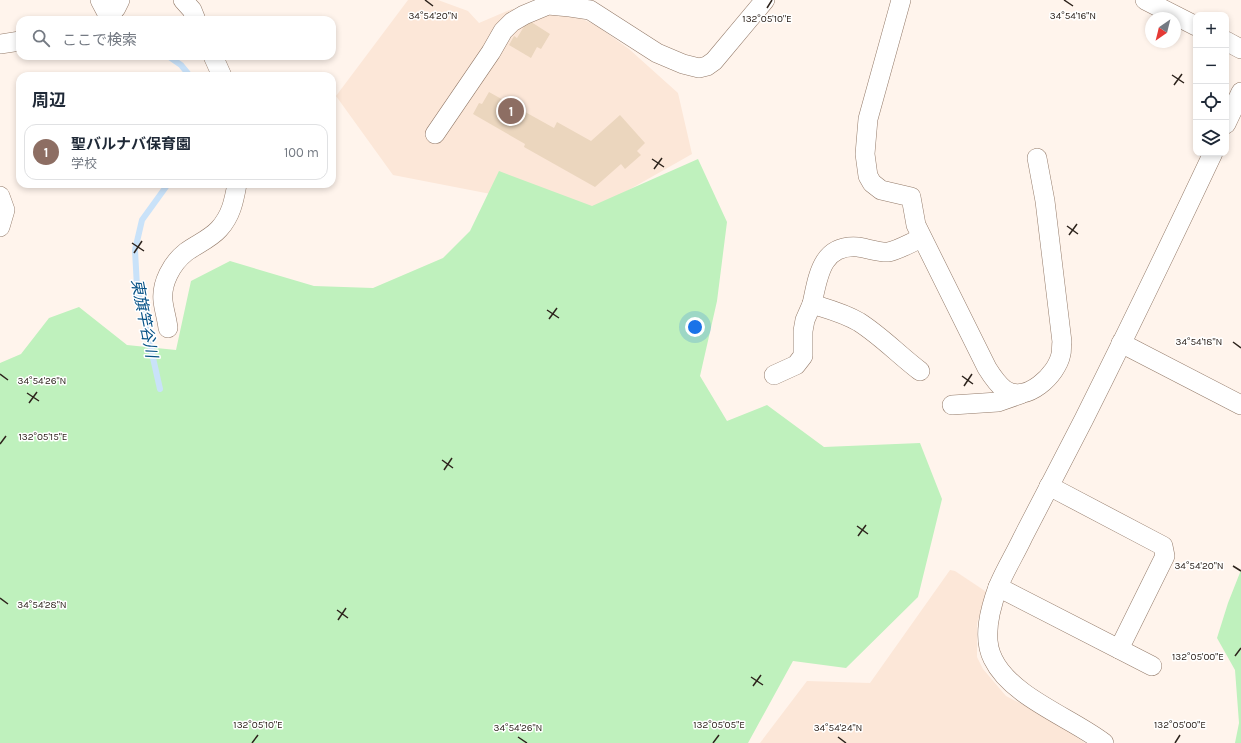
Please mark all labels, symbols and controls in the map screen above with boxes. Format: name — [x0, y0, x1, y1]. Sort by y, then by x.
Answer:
text: 34°54'20"N — [408, 10, 458, 22]
text: 34°54'16"N — [1050, 10, 1096, 22]
north arrow — [1145, 12, 1181, 48]
map controls — [1193, 12, 1229, 156]
button: + — [1193, 12, 1229, 48]
text: 132°05'10"E — [742, 13, 792, 25]
search box — [16, 16, 336, 60]
icon: search — [30, 27, 52, 49]
text: ここで検索 — [62, 31, 137, 49]
button: − — [1193, 48, 1229, 84]
button: locate — [1193, 84, 1229, 120]
text: 周辺 — [32, 90, 66, 110]
pin: 1 — [498, 96, 524, 126]
button: layers — [1193, 120, 1229, 156]
text: 聖バルナバ保育園 — [71, 135, 191, 153]
text: 1 — [44, 145, 48, 160]
text: 100 m — [284, 145, 319, 160]
text: 学校 — [71, 156, 97, 171]
water label: 東旗竿谷川 — [128, 277, 162, 361]
your location — [685, 317, 705, 337]
text: 34°54'18"N — [1176, 336, 1222, 348]
text: 34°54'26"N — [18, 375, 66, 387]
text: 132°05'15"E — [19, 431, 67, 443]
text: 34°54'20"N — [1174, 560, 1224, 572]
text: 34°54'28"N — [17, 599, 67, 611]
text: 132°05'00"E — [1172, 651, 1224, 663]
text: 132°05'10"E — [233, 719, 283, 731]
text: 132°05'05"E — [693, 719, 745, 731]
text: 132°05'00"E — [1154, 719, 1206, 731]
text: 34°54'26"N — [494, 722, 542, 734]
text: 34°54'24"N — [814, 722, 862, 734]

